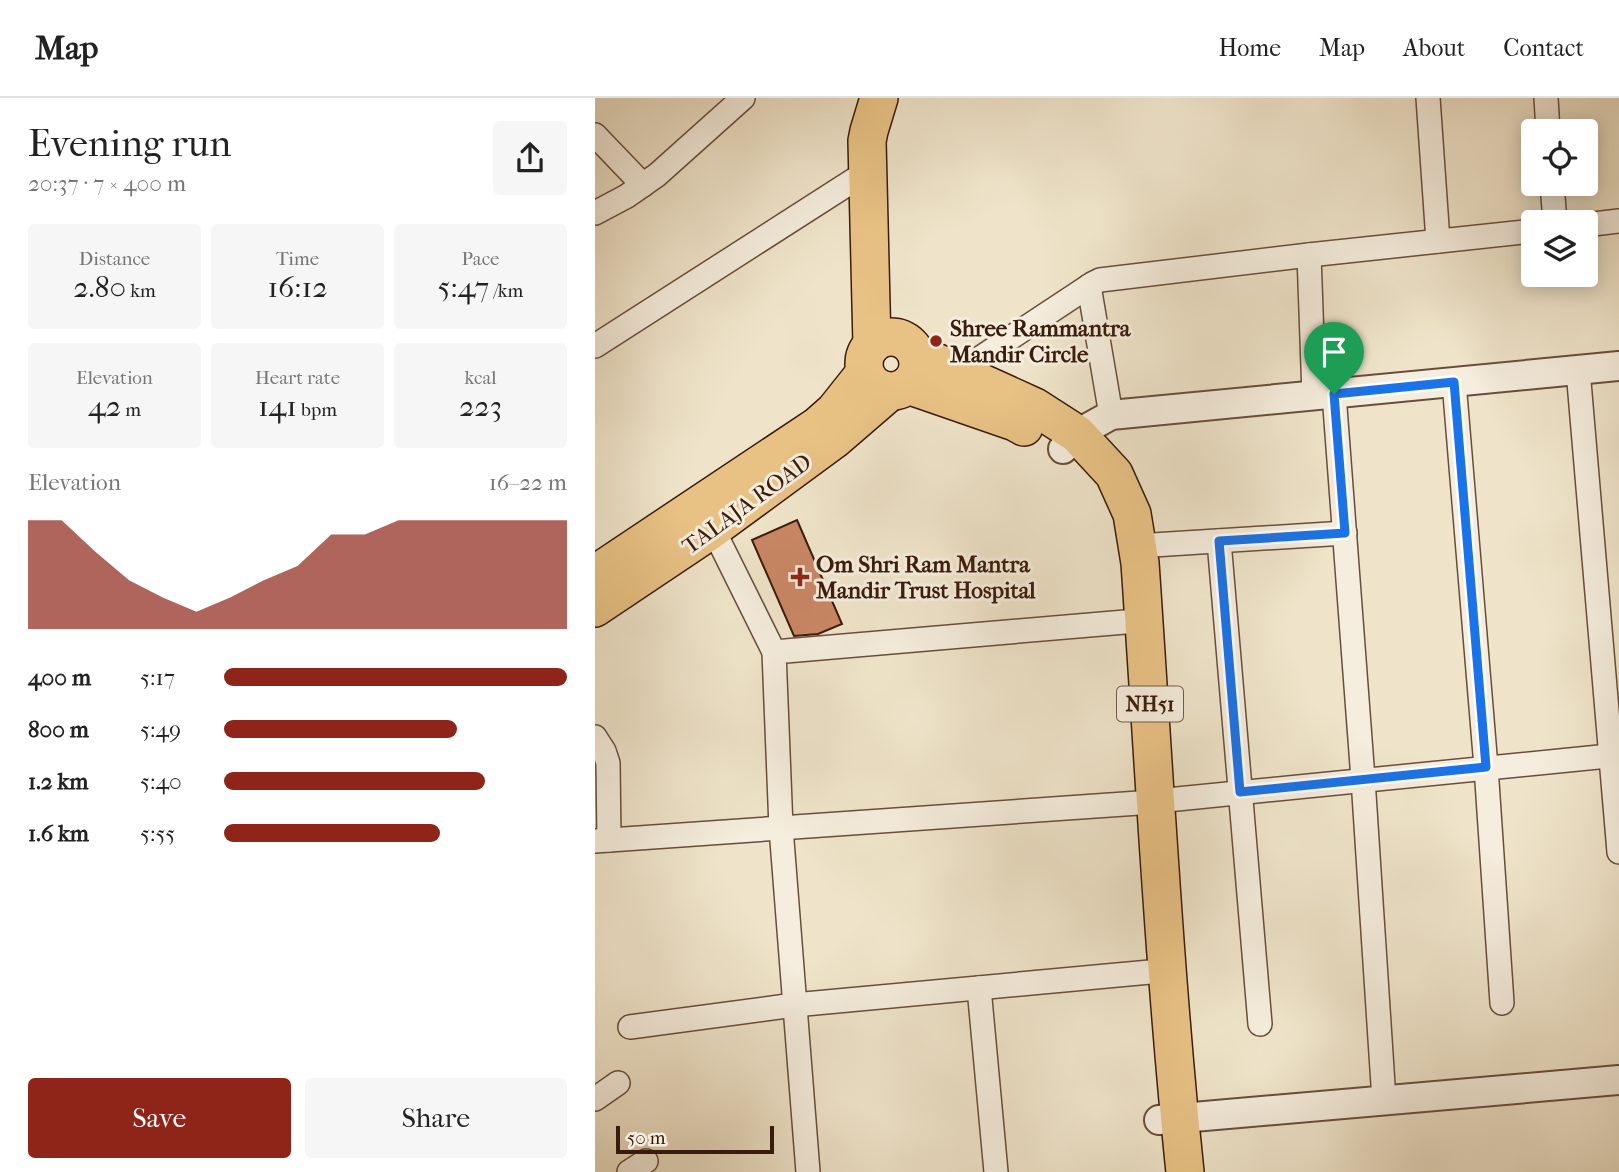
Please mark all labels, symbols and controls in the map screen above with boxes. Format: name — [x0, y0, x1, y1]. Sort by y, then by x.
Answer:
text: Map — [35, 29, 98, 68]
text: Home — [1219, 34, 1281, 62]
text: Map — [1319, 34, 1365, 62]
text: About — [1403, 34, 1465, 62]
text: Contact — [1503, 34, 1584, 62]
map controls — [1521, 119, 1598, 287]
button: locate — [1521, 119, 1598, 196]
text: Evening run — [28, 121, 231, 166]
button: share — [493, 121, 567, 195]
text: 20:37 · 7 × 400 m — [28, 170, 186, 197]
button: layers — [1521, 210, 1598, 287]
text: Distance — [79, 248, 150, 270]
text: Time — [276, 248, 319, 270]
text: Pace — [462, 248, 499, 270]
text: 2.80 — [73, 270, 126, 305]
text: 16:12 — [267, 270, 328, 305]
text: 5:47 — [438, 270, 489, 305]
text: km — [126, 280, 156, 302]
text: /km — [489, 280, 523, 302]
place label: Shree Rammantra Mandir Circle — [950, 315, 1132, 368]
pin — [1304, 322, 1364, 394]
marker: Shree Rammantra Mandir Circle — [928, 333, 944, 349]
icon: arrive — [1315, 333, 1353, 371]
text: Elevation — [76, 367, 153, 389]
text: Heart rate — [255, 367, 340, 389]
text: kcal — [465, 367, 496, 389]
text: 42 — [88, 389, 121, 424]
text: 141 — [258, 389, 297, 424]
text: 223 — [459, 389, 502, 424]
text: m — [121, 399, 141, 421]
text: bpm — [297, 399, 337, 421]
street label: TALAJA ROAD — [677, 448, 817, 560]
text: Elevation — [28, 469, 121, 496]
text: 16–22 m — [489, 469, 567, 496]
place label: Om Shri Ram Mantra Mandir Trust Hospital — [816, 551, 1036, 604]
marker: Om Shri Ram Mantra Mandir Trust Hospital — [790, 567, 810, 587]
text: 400 m — [28, 664, 91, 691]
text: 5:17 — [140, 664, 175, 691]
road number: NH51 — [1117, 686, 1183, 722]
text: 800 m — [28, 716, 89, 743]
text: 5:49 — [140, 716, 181, 743]
text: 1.2 km — [28, 768, 88, 795]
text: 5:40 — [140, 768, 182, 795]
text: 1.6 km — [28, 820, 89, 847]
text: 5:55 — [140, 820, 175, 847]
button: Save — [28, 1078, 291, 1158]
button: Share — [305, 1078, 567, 1158]
scale bar — [616, 1123, 773, 1155]
text: 50 m — [627, 1127, 666, 1149]

